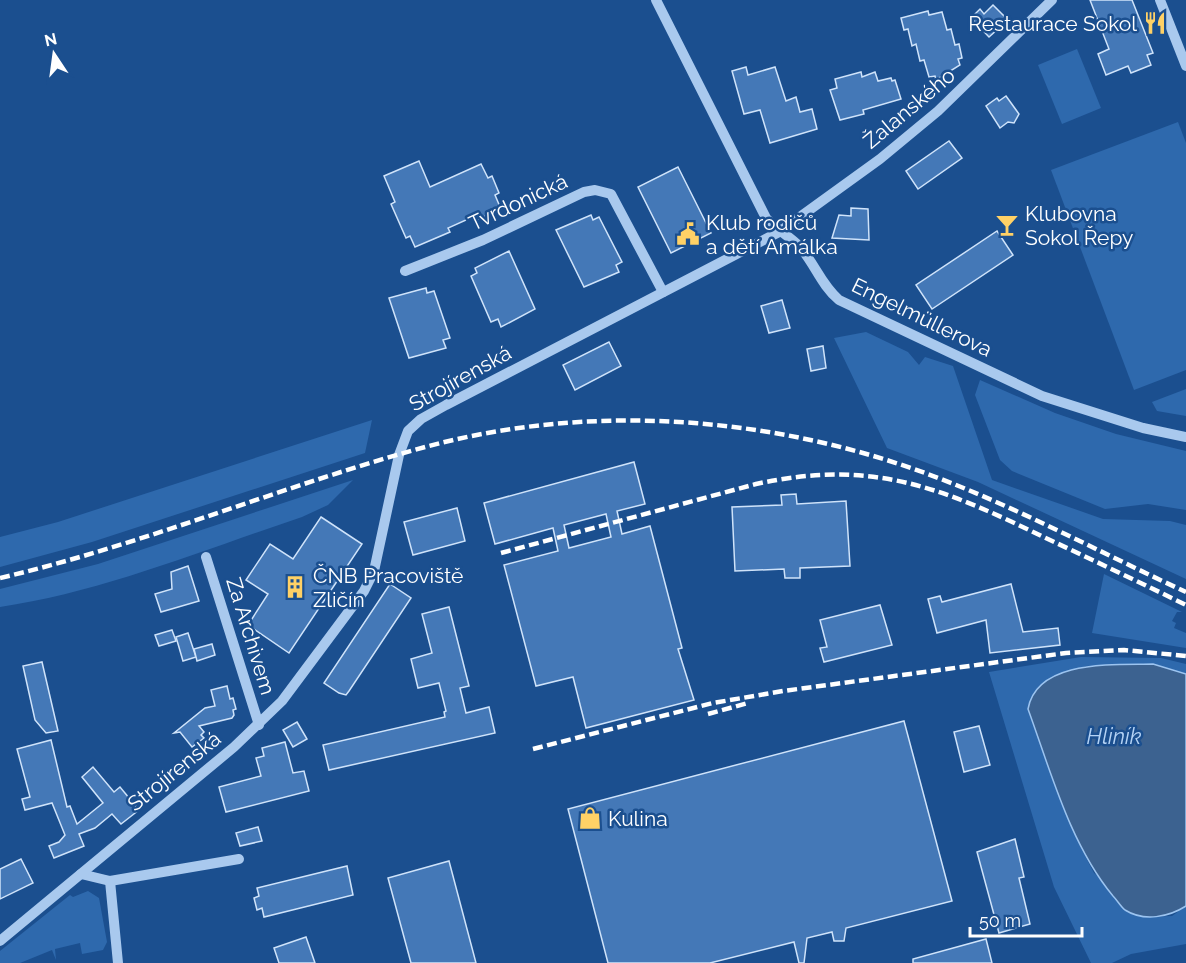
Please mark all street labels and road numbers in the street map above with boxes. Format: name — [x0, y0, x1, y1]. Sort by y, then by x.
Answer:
street label: Žalanského — [858, 62, 960, 154]
street label: Tvrdonická — [465, 168, 571, 236]
street label: Engelmüllerova — [848, 272, 996, 362]
street label: Strojírenská — [405, 340, 515, 416]
street label: Za Archivem — [221, 574, 281, 698]
street label: Strojírenská — [122, 726, 226, 816]

